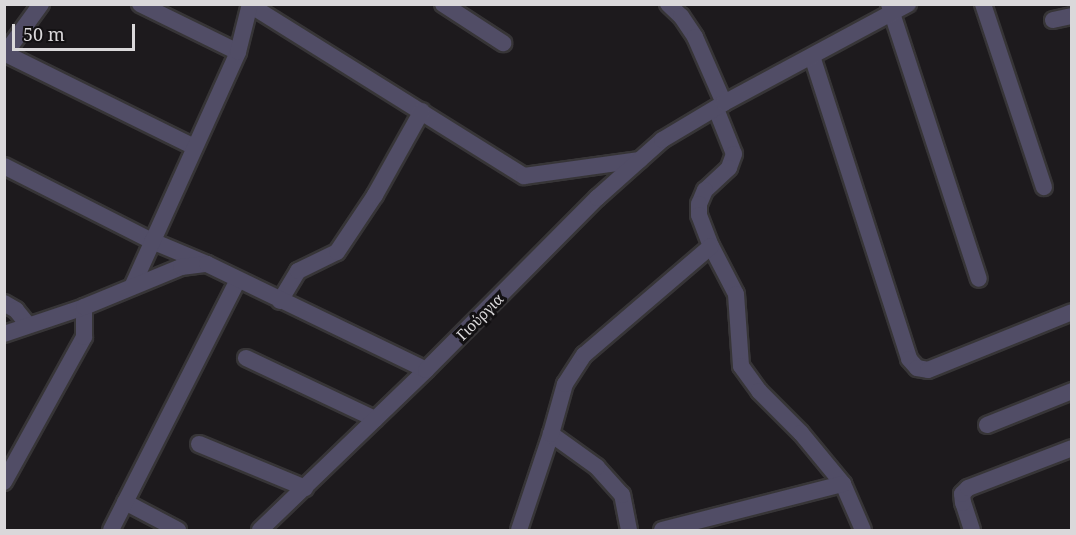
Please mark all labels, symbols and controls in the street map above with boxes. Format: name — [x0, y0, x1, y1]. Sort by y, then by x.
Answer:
scale bar — [15, 12, 138, 50]
text: 50 m — [23, 22, 65, 46]
street label: Γιούργια — [453, 290, 507, 344]

